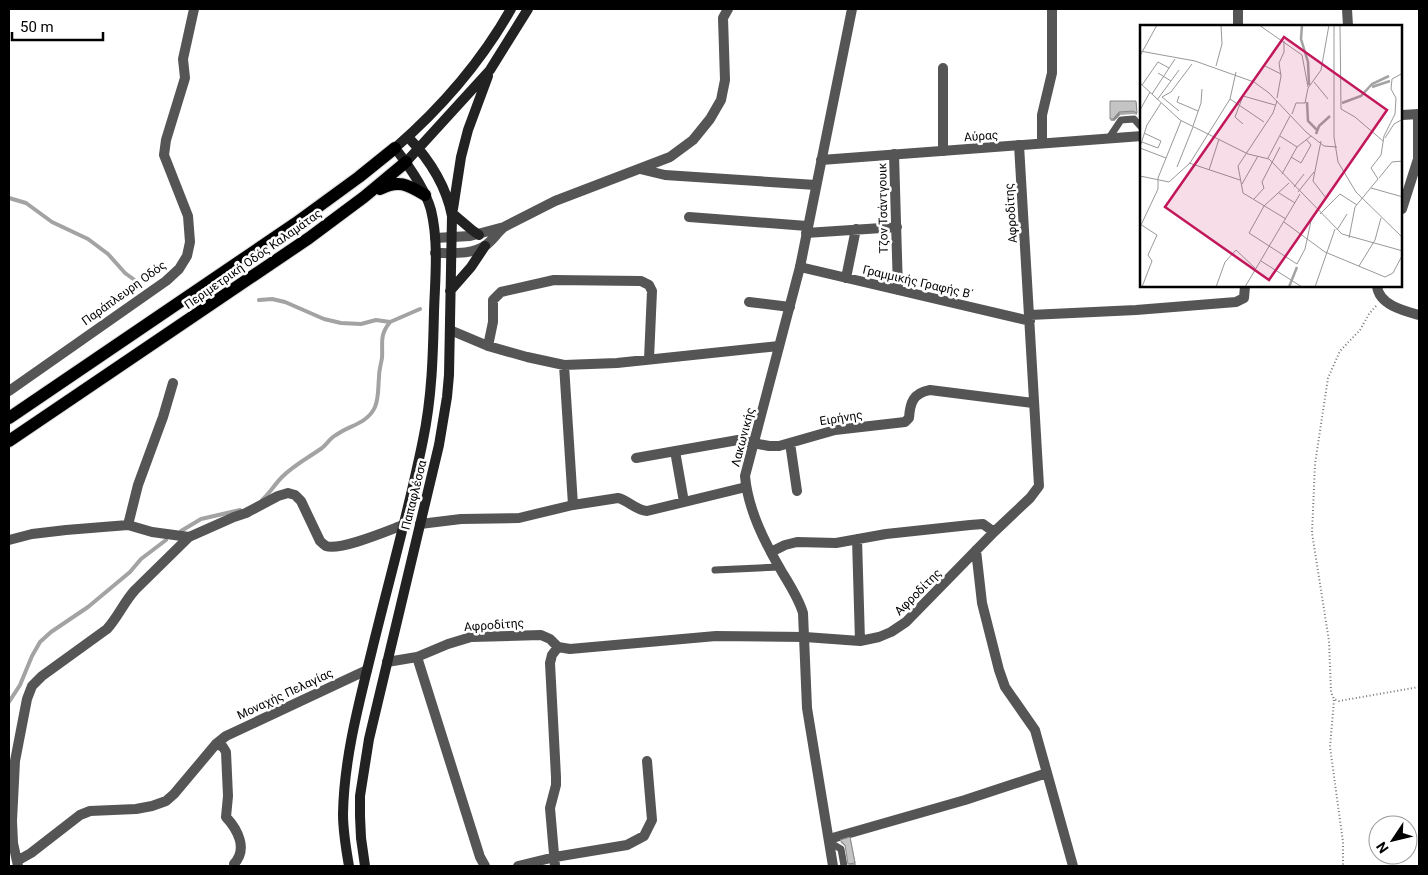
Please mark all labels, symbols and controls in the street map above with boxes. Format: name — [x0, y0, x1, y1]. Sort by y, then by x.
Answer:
scale bar — [12, 10, 104, 42]
text: 50 m — [20, 18, 54, 36]
inset map — [1140, 25, 1403, 288]
street label: Αύρας — [963, 128, 999, 144]
street label: Τζον Τσάντγουικ — [875, 162, 891, 254]
street label: Αφροδίτης — [1002, 183, 1020, 243]
street label: Περιμετρική Οδός Καλαμάτας — [182, 206, 324, 312]
street label: Παράπλευρη Οδός — [79, 258, 169, 328]
street label: Γραμμικής Γραφής Β΄ — [861, 262, 975, 302]
street label: Λακωνικής — [728, 406, 758, 468]
street label: Ειρήνης — [818, 408, 864, 428]
street label: Παπαφλέσσα — [399, 459, 429, 531]
street label: Αφροδίτης — [892, 566, 944, 618]
street label: Αφροδίτης — [464, 616, 524, 634]
street label: Μοναχής Πελαγίας — [235, 666, 335, 722]
north arrow — [1368, 815, 1418, 865]
text: N — [1373, 839, 1392, 856]

